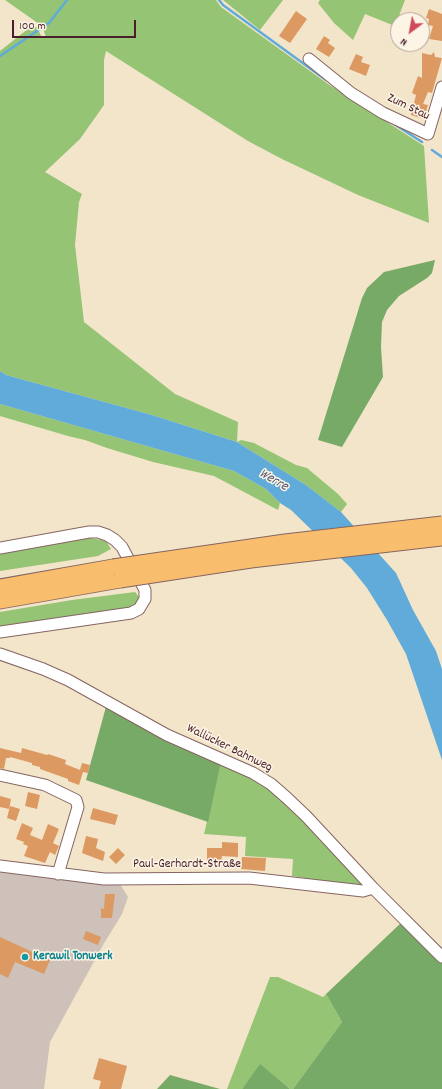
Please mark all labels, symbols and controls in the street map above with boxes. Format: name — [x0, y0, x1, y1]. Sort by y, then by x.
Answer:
scale bar — [14, 12, 138, 38]
north arrow — [390, 12, 430, 52]
text: 100 m — [19, 18, 46, 35]
text: N — [398, 33, 411, 50]
street label: Zum Stau — [384, 91, 432, 125]
water label: Werre — [255, 466, 291, 496]
street label: Wallücker Bahnweg — [184, 722, 274, 776]
street label: Paul-Gerhardt-Straße — [133, 857, 241, 873]
place label: Kerawil Tonwerk — [33, 949, 113, 965]
marker: Kerawil Tonwerk — [20, 952, 30, 962]

